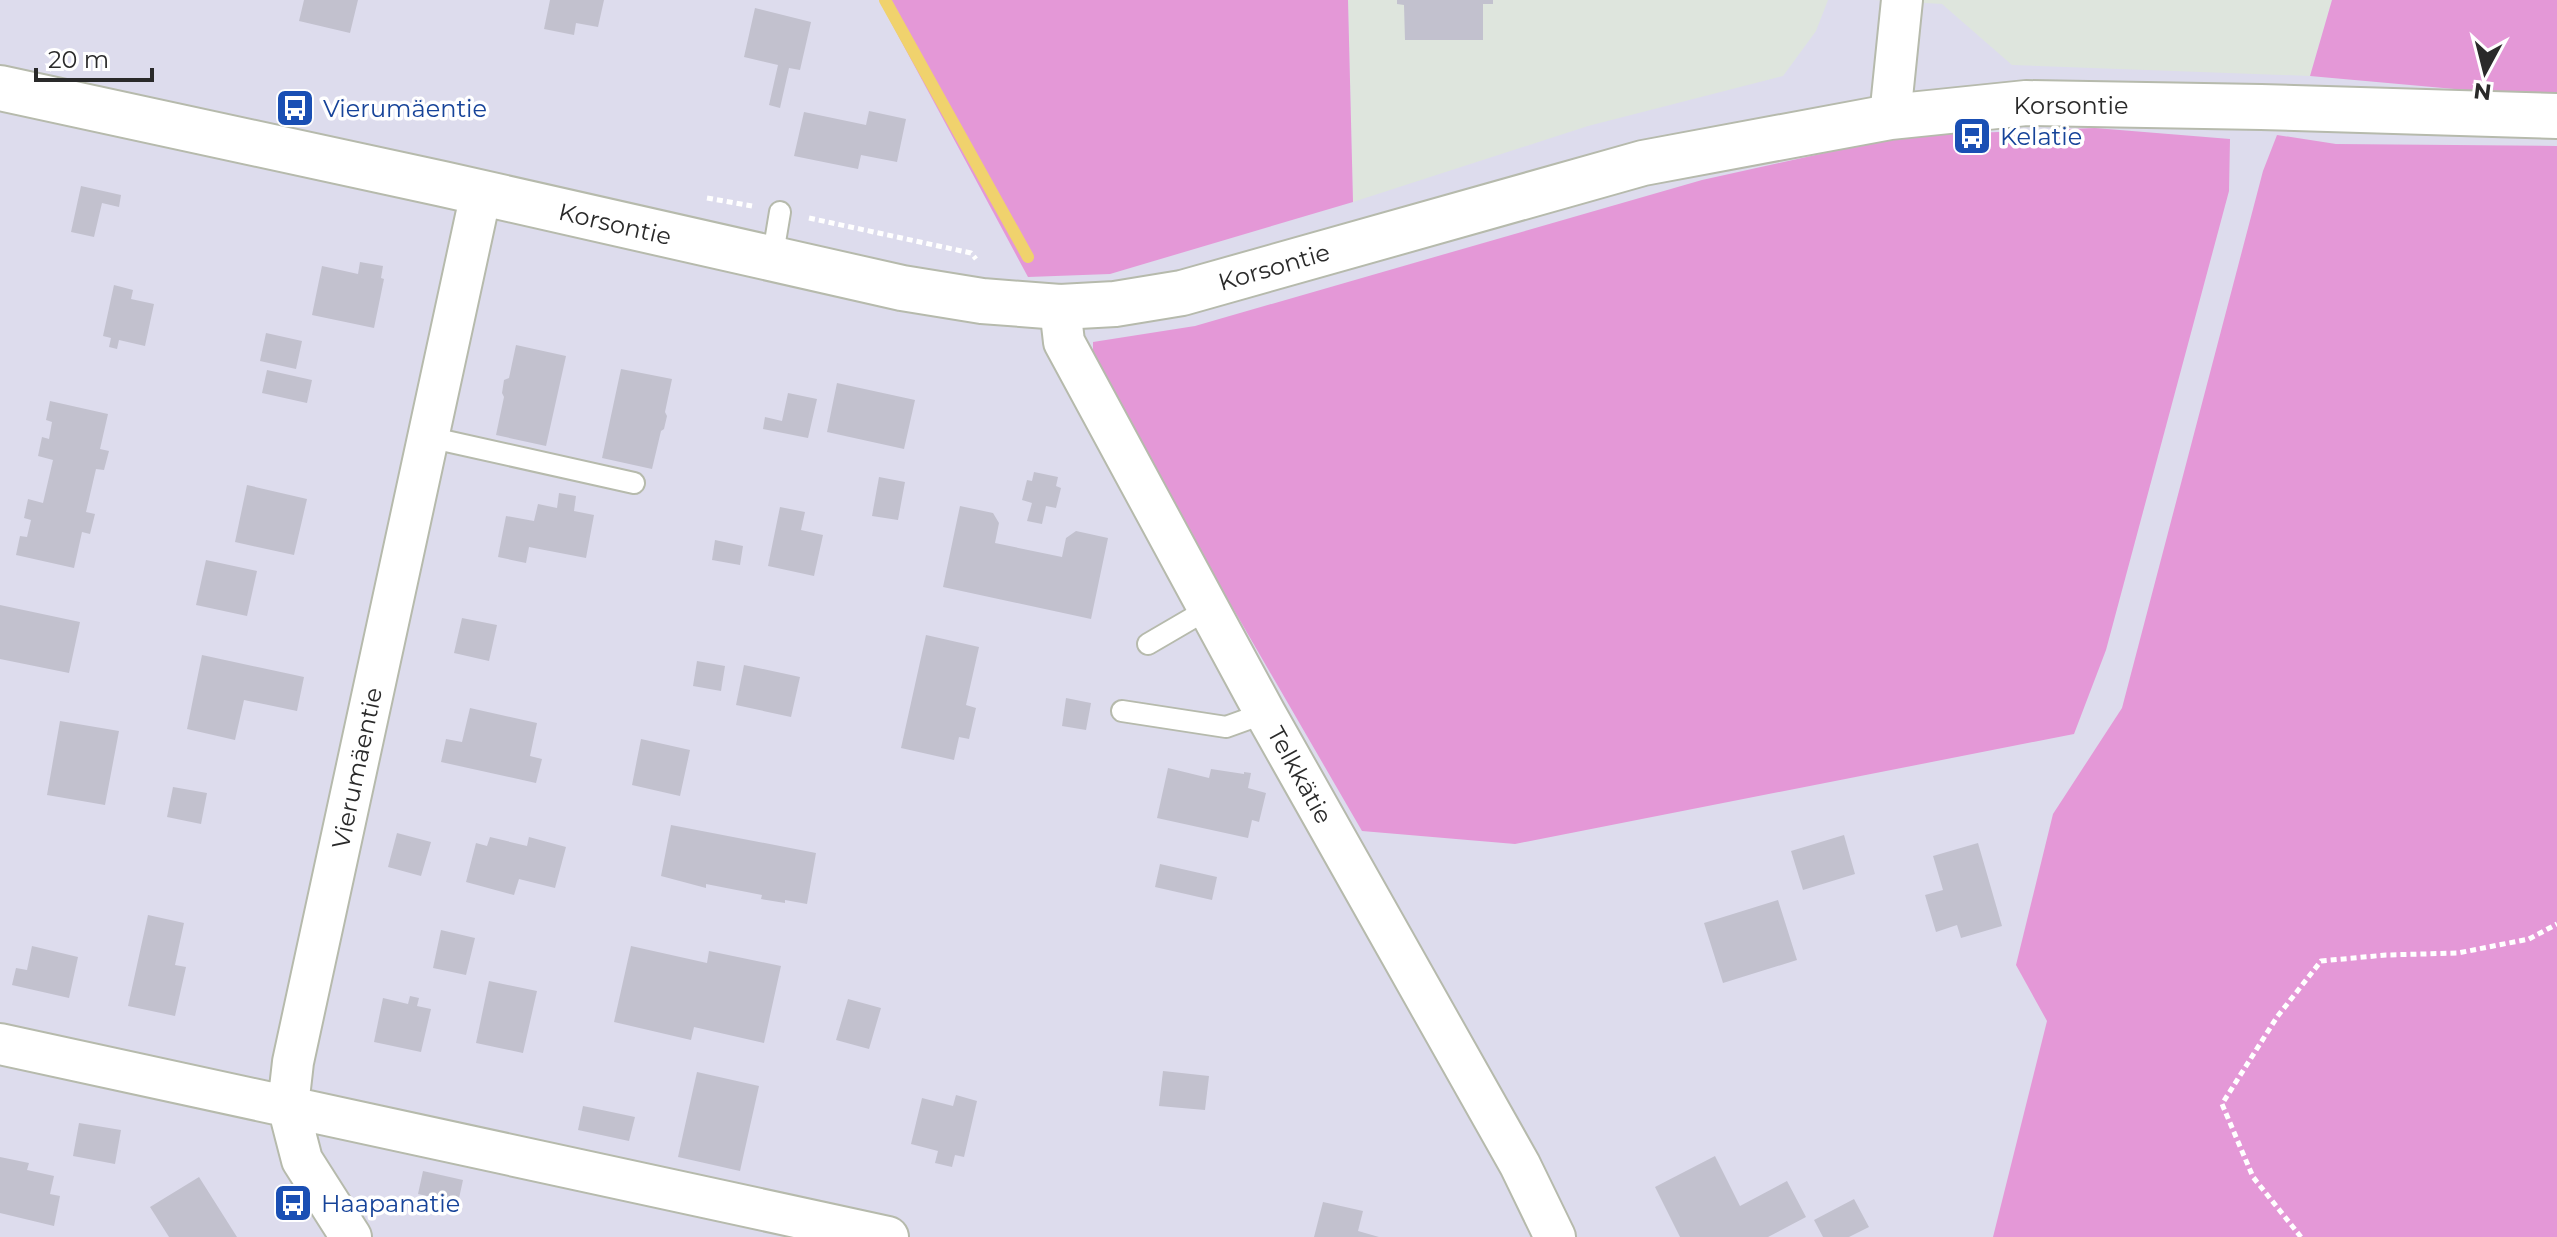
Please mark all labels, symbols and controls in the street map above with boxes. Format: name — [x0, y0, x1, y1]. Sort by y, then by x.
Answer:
scale bar — [36, 32, 152, 82]
north arrow — [2445, 32, 2525, 112]
text: 20 m — [48, 45, 109, 74]
text: N — [2472, 77, 2493, 106]
bus stop icon: Vierumäentie — [274, 87, 316, 129]
street label: Korsontie — [2014, 91, 2128, 120]
place label: Vierumäentie — [323, 94, 487, 123]
bus stop icon: Kelatie — [1951, 115, 1993, 157]
place label: Kelatie — [2000, 122, 2082, 151]
street label: Korsontie — [556, 197, 674, 251]
street label: Korsontie — [1215, 237, 1333, 297]
street label: Vierumäentie — [326, 685, 388, 851]
street label: Telkkätie — [1261, 721, 1339, 829]
bus stop icon: Haapanatie — [272, 1182, 314, 1224]
place label: Haapanatie — [321, 1189, 460, 1218]

